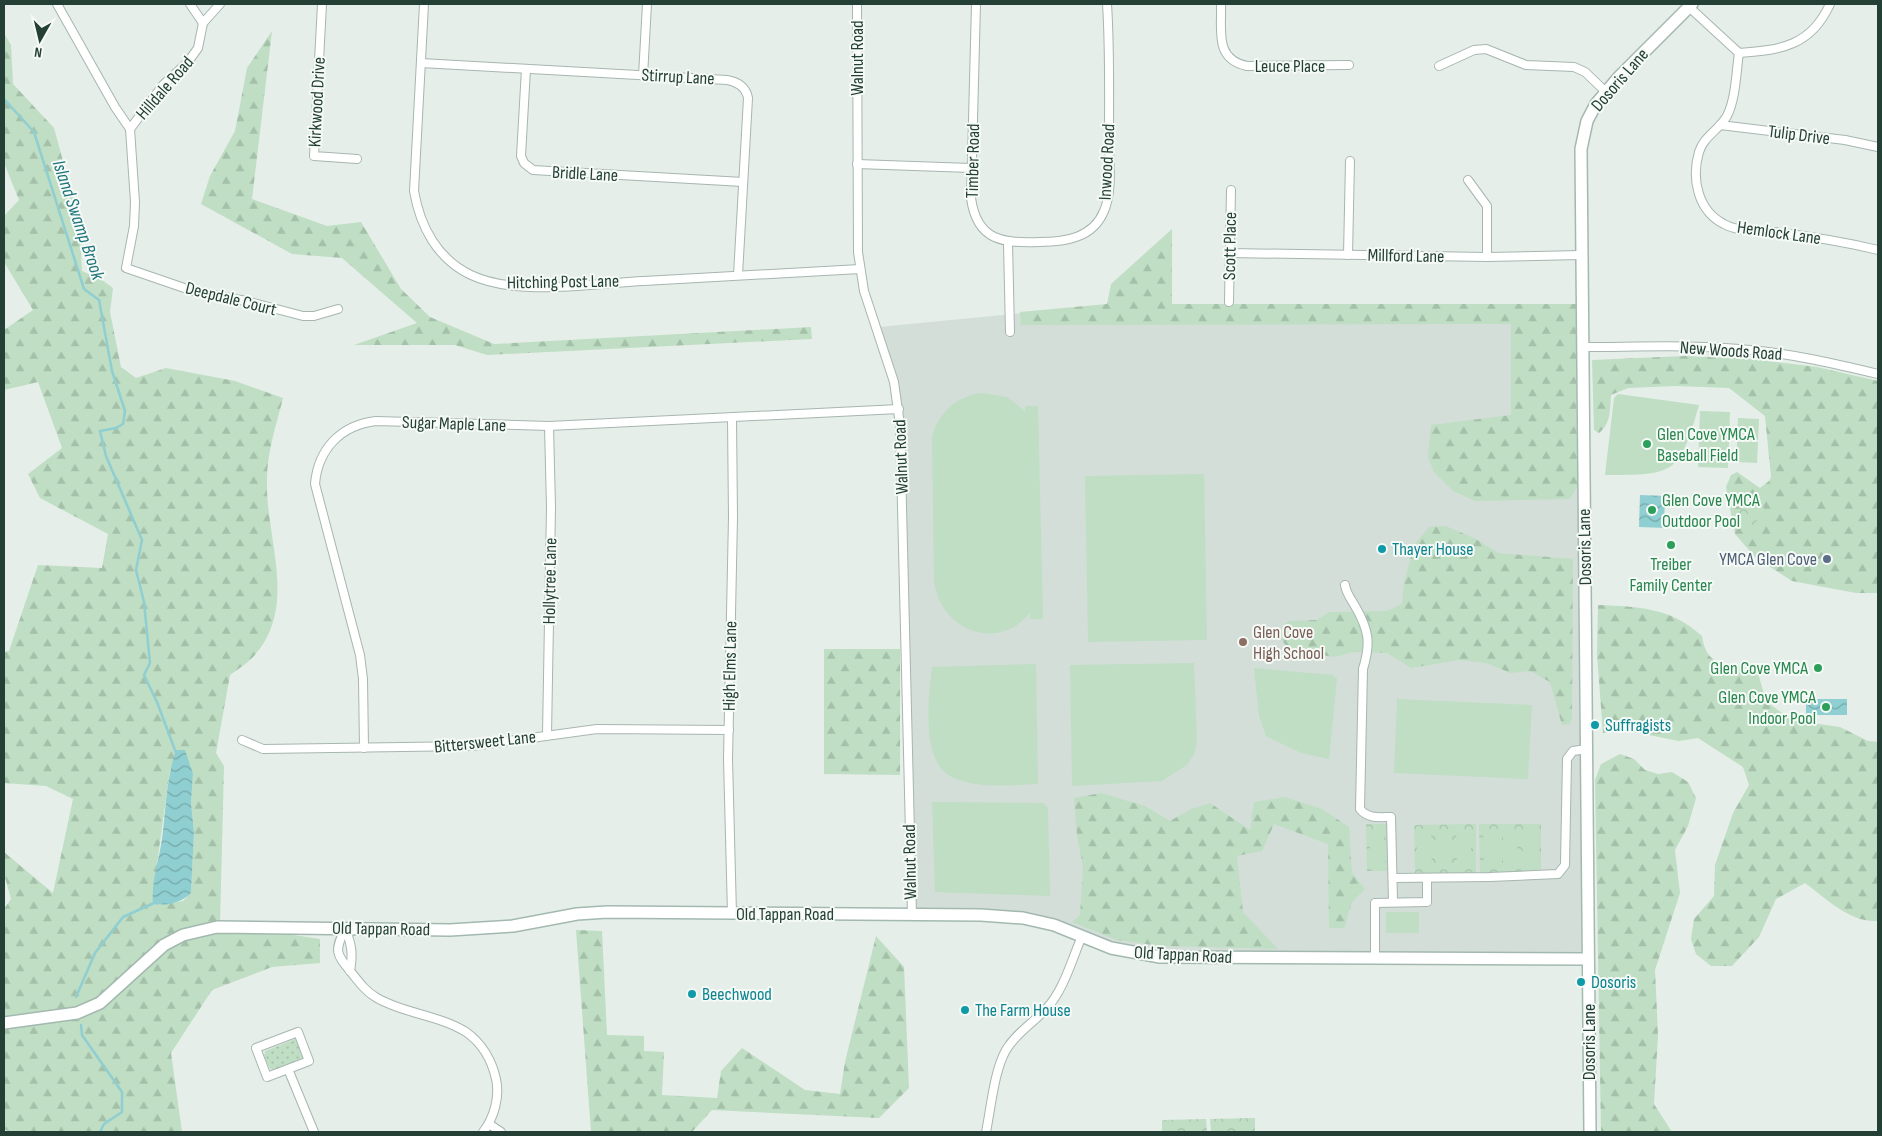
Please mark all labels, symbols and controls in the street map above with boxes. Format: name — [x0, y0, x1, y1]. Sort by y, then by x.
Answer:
north arrow — [15, 15, 65, 65]
street label: Walnut Road — [847, 20, 868, 96]
text: N — [33, 43, 43, 61]
street label: Dosoris Lane — [1587, 44, 1653, 116]
street label: Hilldale Road — [132, 52, 198, 124]
street label: Kirkwood Drive — [304, 56, 330, 148]
street label: Leuce Place — [1255, 56, 1325, 77]
street label: Stirrup Lane — [641, 65, 715, 89]
street label: Tulip Drive — [1767, 121, 1831, 149]
street label: Timber Road — [962, 123, 984, 199]
street label: Inwood Road — [1095, 123, 1119, 201]
water label: Island Swamp Brook — [47, 157, 110, 284]
street label: Bridle Lane — [551, 162, 619, 186]
street label: Scott Place — [1219, 212, 1241, 280]
street label: Hemlock Lane — [1736, 217, 1822, 249]
street label: Millford Lane — [1367, 245, 1445, 267]
street label: Hitching Post Lane — [507, 271, 619, 293]
street label: Deepdale Court — [183, 278, 279, 321]
street label: New Woods Road — [1679, 337, 1783, 365]
street label: Sugar Maple Lane — [402, 412, 506, 436]
street label: Walnut Road — [889, 419, 913, 495]
place label: Glen Cove YMCA Baseball Field — [1657, 424, 1755, 466]
marker: Glen Cove YMCA Baseball Field — [1641, 438, 1653, 450]
place label: Glen Cove YMCA Outdoor Pool — [1662, 490, 1760, 532]
marker: Glen Cove YMCA Outdoor Pool — [1646, 504, 1658, 516]
street label: Dosoris Lane — [1574, 509, 1596, 585]
street label: Hollytree Lane — [539, 538, 561, 624]
place label: Thayer House — [1392, 539, 1474, 560]
marker: Treiber Family Center — [1665, 539, 1677, 551]
marker: Thayer House — [1376, 543, 1388, 555]
place label: YMCA Glen Cove — [1719, 549, 1817, 570]
marker: YMCA Glen Cove — [1821, 553, 1833, 565]
place label: Treiber Family Center — [1630, 554, 1712, 596]
street label: High Elms Lane — [719, 621, 741, 711]
place label: Glen Cove High School — [1253, 622, 1324, 664]
marker: Glen Cove High School — [1237, 636, 1249, 648]
place label: Glen Cove YMCA — [1710, 658, 1808, 679]
marker: Glen Cove YMCA — [1812, 662, 1824, 674]
place label: Glen Cove YMCA Indoor Pool — [1718, 687, 1816, 729]
marker: Glen Cove YMCA Indoor Pool — [1820, 701, 1832, 713]
place label: Suffragists — [1605, 715, 1671, 736]
marker: Suffragists — [1589, 719, 1601, 731]
street label: Bittersweet Lane — [433, 726, 537, 758]
street label: Walnut Road — [899, 824, 921, 900]
street label: Old Tappan Road — [736, 904, 834, 925]
street label: Old Tappan Road — [332, 918, 430, 940]
street label: Old Tappan Road — [1134, 942, 1232, 968]
place label: Dosoris — [1591, 972, 1636, 993]
marker: Dosoris — [1575, 976, 1587, 988]
place label: Beechwood — [702, 984, 772, 1005]
marker: Beechwood — [686, 988, 698, 1000]
place label: The Farm House — [975, 1000, 1071, 1021]
marker: The Farm House — [959, 1004, 971, 1016]
street label: Dosoris Lane — [1579, 1004, 1600, 1080]

